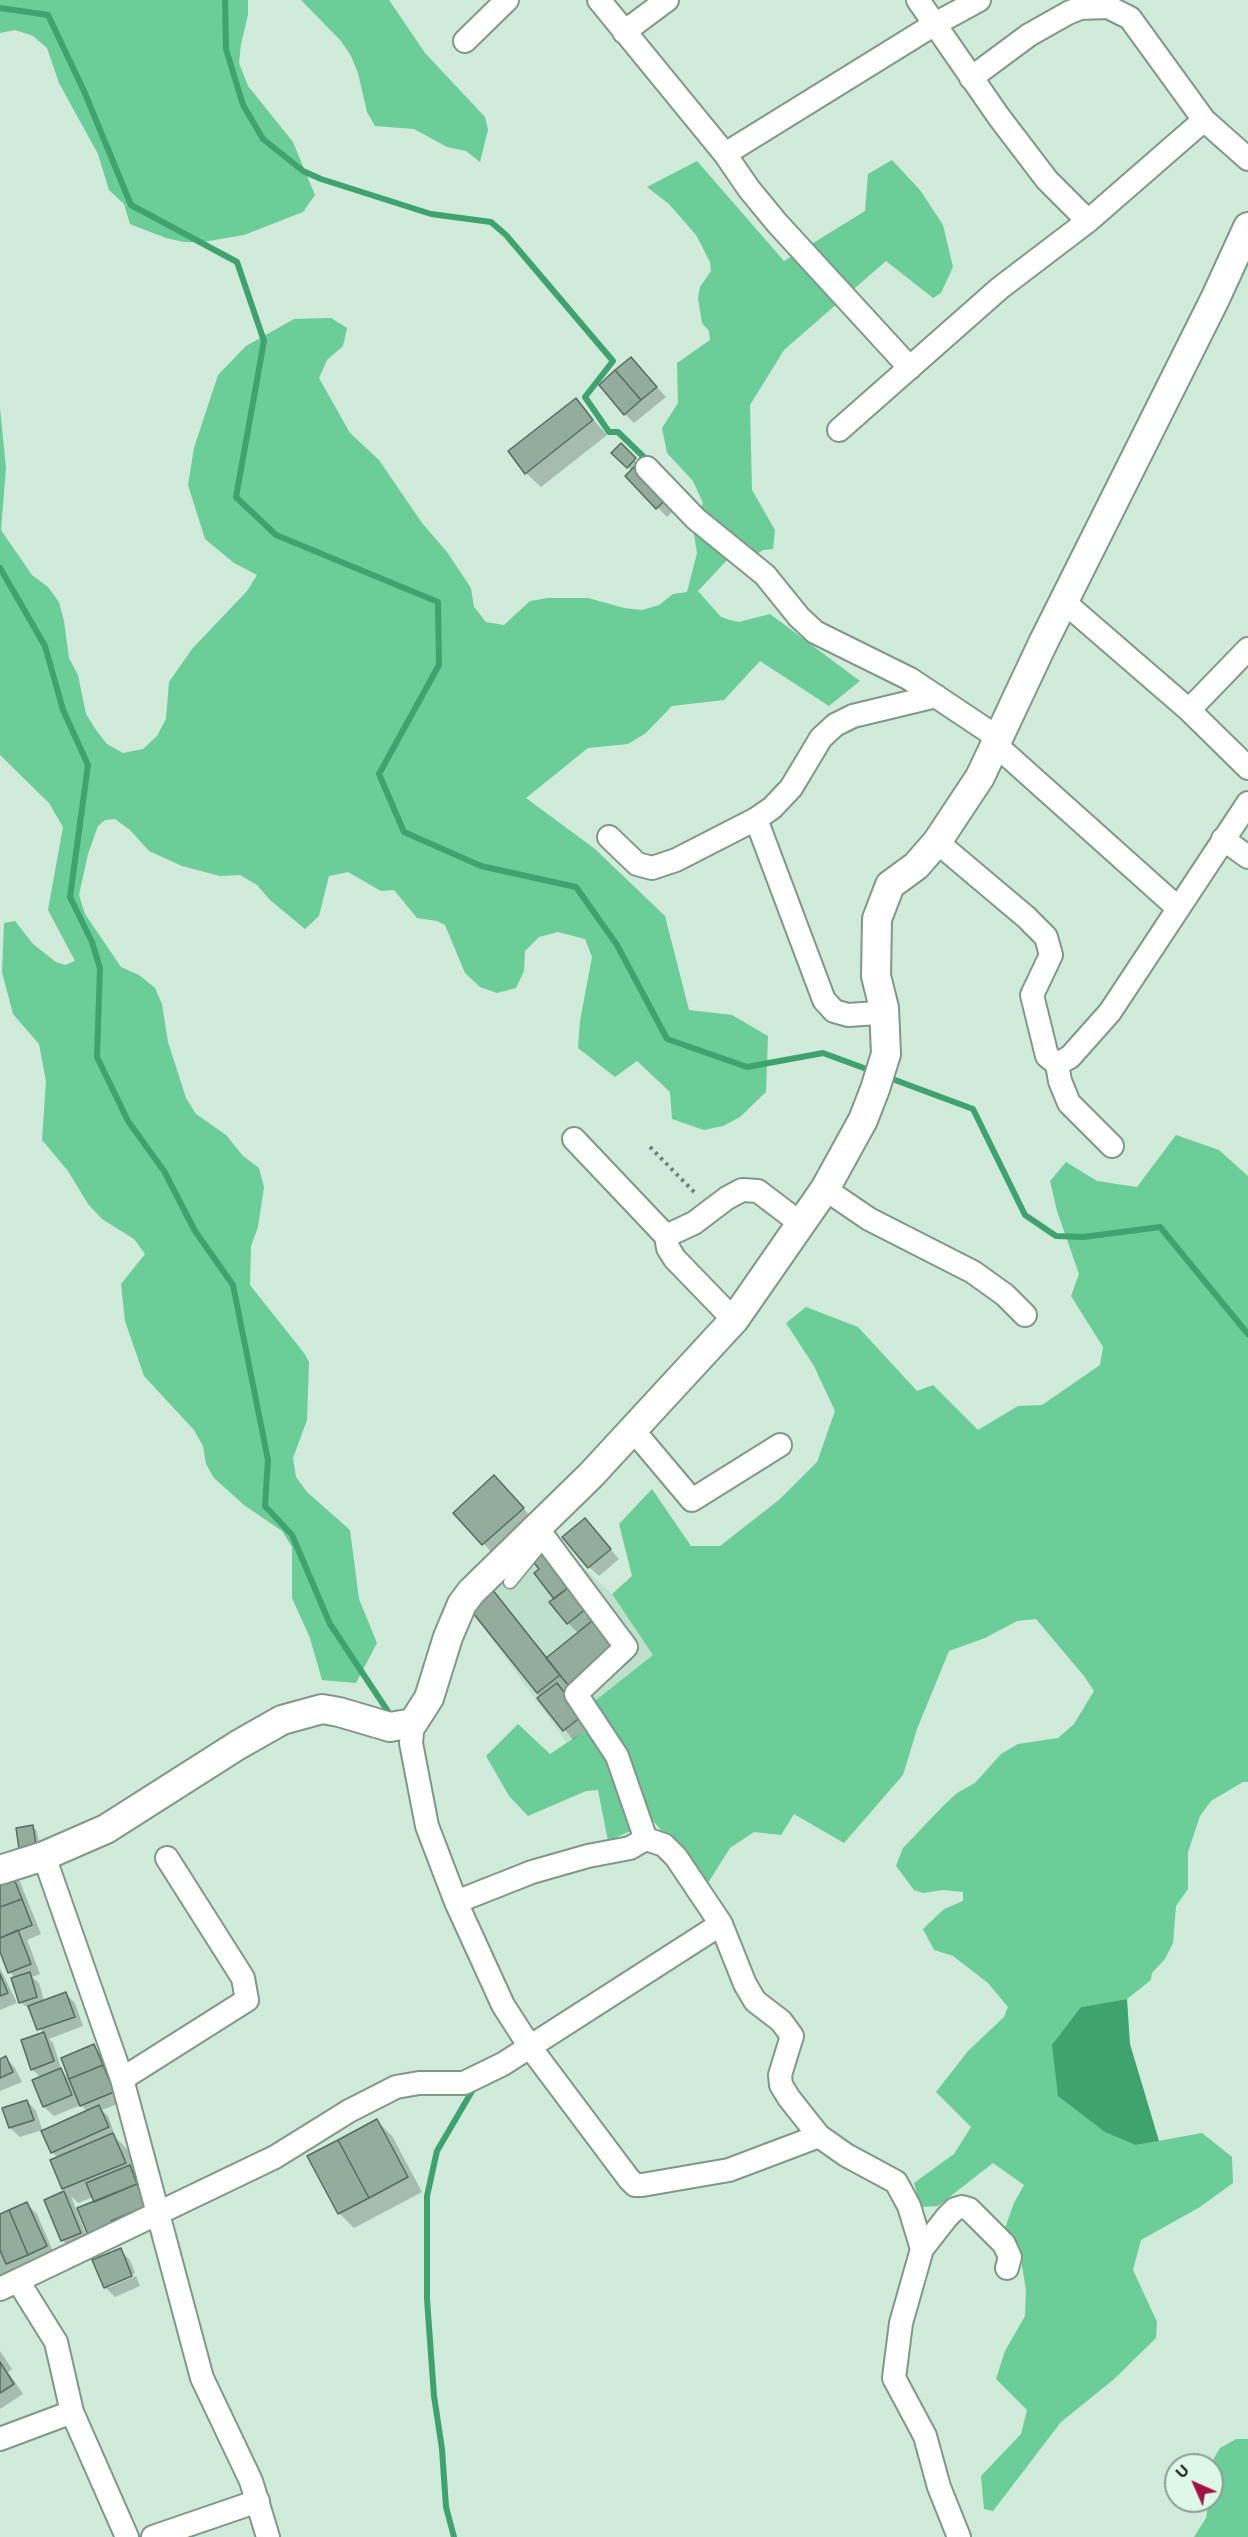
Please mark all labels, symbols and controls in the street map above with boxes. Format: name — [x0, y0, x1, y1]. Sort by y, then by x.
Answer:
north arrow — [1164, 2453, 1224, 2513]
text: U — [1172, 2461, 1193, 2482]

